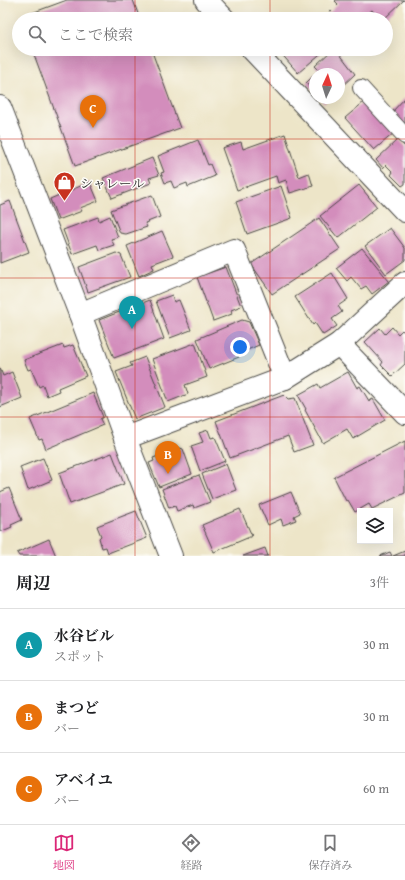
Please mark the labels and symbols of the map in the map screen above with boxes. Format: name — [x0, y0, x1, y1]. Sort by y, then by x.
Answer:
north arrow — [309, 68, 345, 104]
pin: C — [80, 95, 106, 128]
shop icon: シャレール — [51, 170, 77, 203]
place label: シャレール — [80, 174, 144, 193]
pin: A — [119, 296, 145, 329]
your location — [230, 337, 250, 357]
pin: B — [155, 441, 181, 474]

